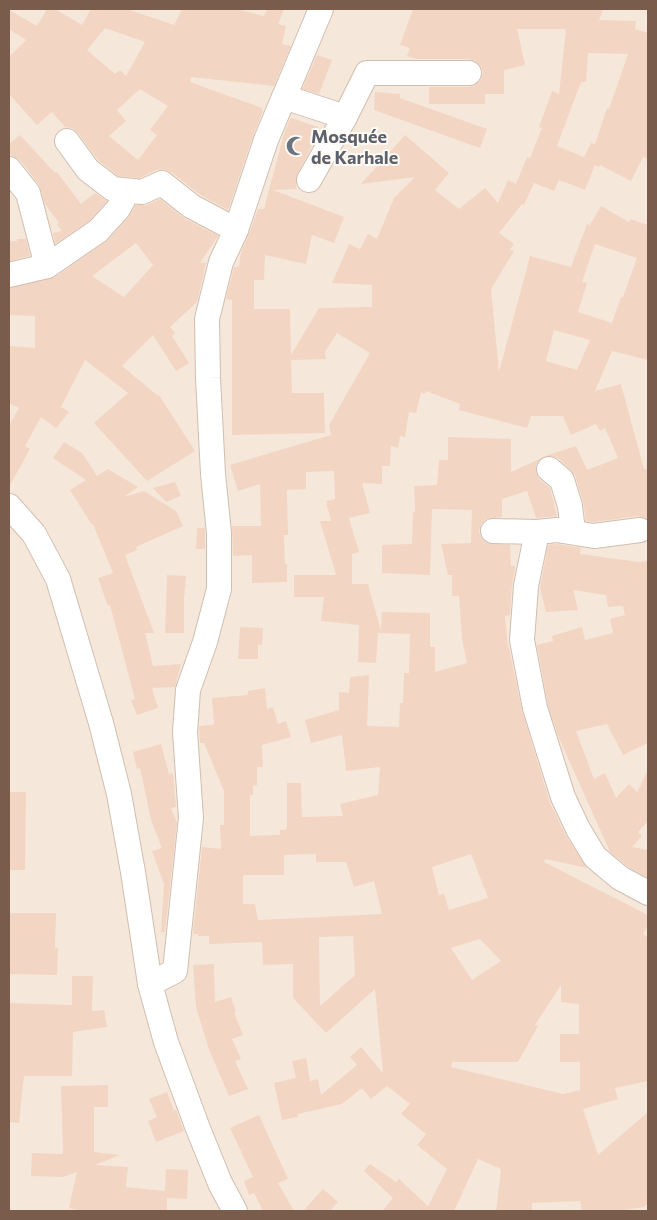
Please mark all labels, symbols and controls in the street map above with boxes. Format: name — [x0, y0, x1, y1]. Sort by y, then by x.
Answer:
place label: Mosquée de Karhale — [311, 125, 398, 168]
mosque icon: Mosquée de Karhale — [285, 135, 307, 157]

